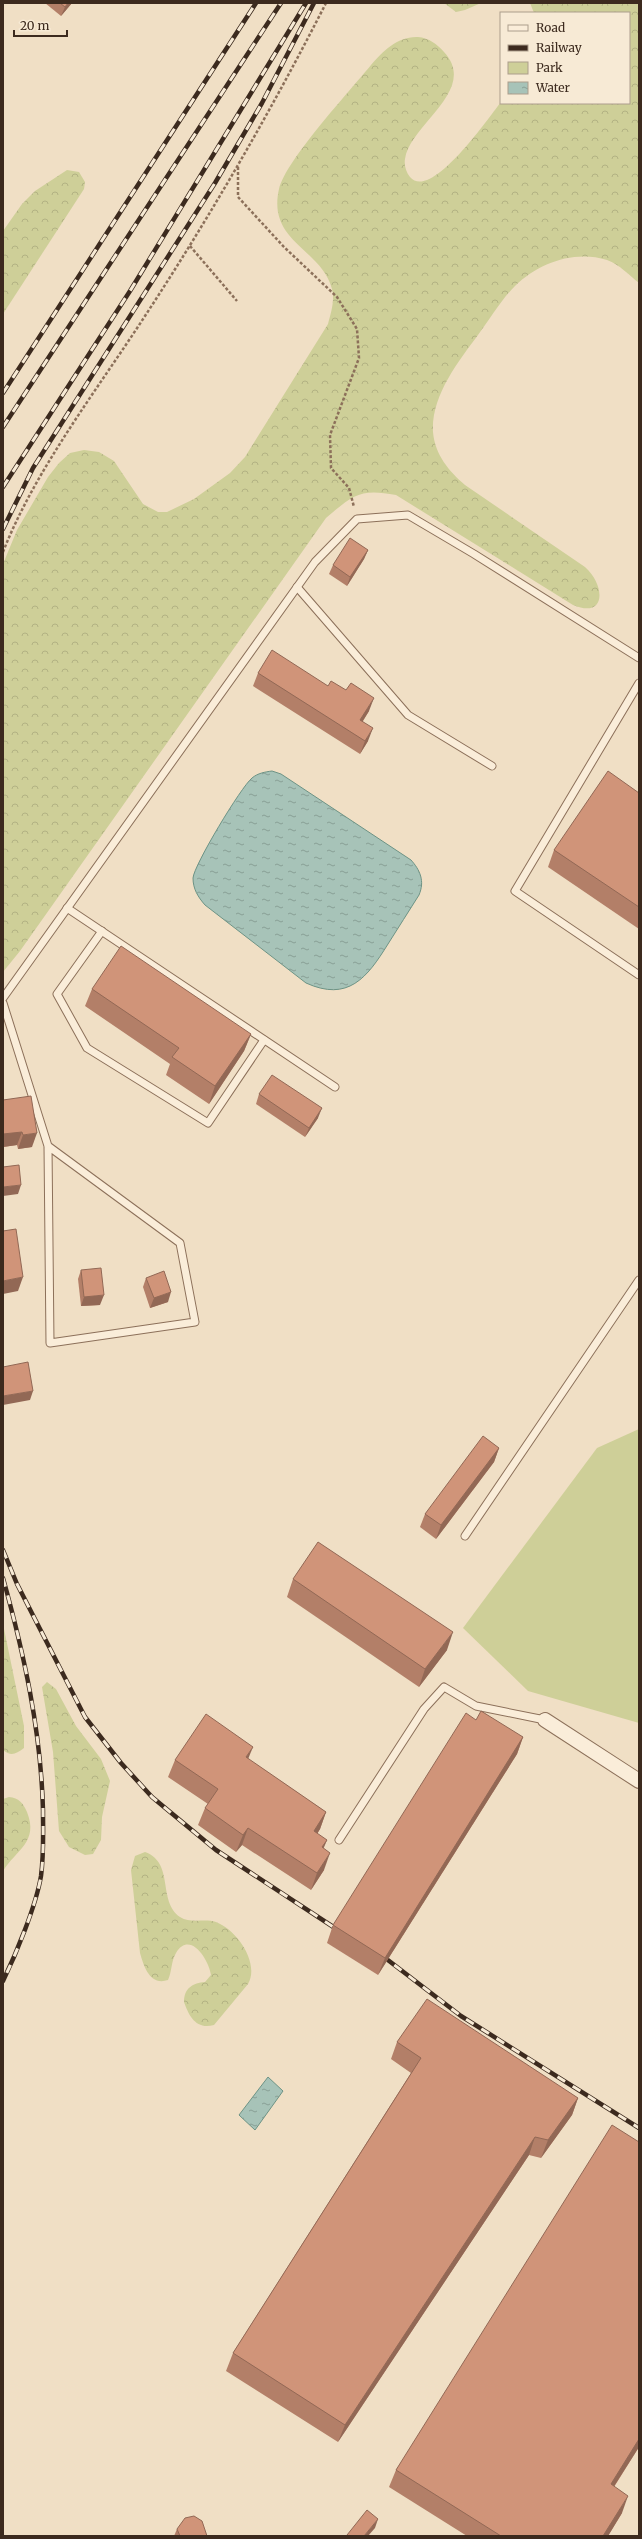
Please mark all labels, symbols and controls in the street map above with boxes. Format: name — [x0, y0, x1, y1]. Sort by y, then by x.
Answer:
scale bar — [14, 12, 67, 38]
legend — [500, 12, 630, 104]
text: 20 m — [20, 18, 49, 33]
text: Road — [536, 20, 565, 35]
text: Railway — [536, 40, 582, 55]
text: Park — [536, 60, 563, 75]
text: Water — [535, 80, 571, 95]

